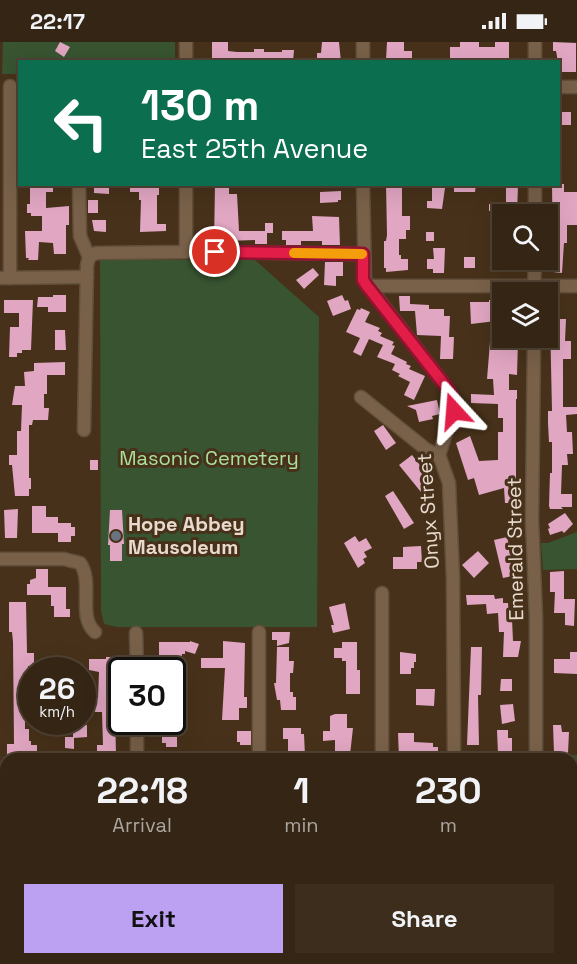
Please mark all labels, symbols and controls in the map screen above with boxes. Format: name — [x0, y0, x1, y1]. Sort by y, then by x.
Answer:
text: 22:17 — [30, 7, 85, 35]
text: 130 m — [141, 79, 259, 132]
icon: left — [42, 84, 120, 162]
text: East 25th Avenue — [141, 131, 368, 166]
map controls — [492, 204, 558, 348]
button: search — [492, 204, 558, 270]
pin — [189, 226, 240, 277]
icon: arrive — [198, 235, 231, 268]
button: layers — [492, 282, 558, 348]
position arrow — [422, 379, 486, 443]
park label: Masonic Cemetery — [119, 445, 299, 471]
street label: Onyx Street — [411, 452, 445, 570]
street label: Emerald Street — [501, 477, 529, 621]
place label: Hope Abbey Mausoleum — [128, 511, 245, 560]
marker: Hope Abbey Mausoleum — [109, 529, 123, 543]
speed limit sign: 30 — [108, 657, 186, 735]
text: 26 — [39, 669, 75, 708]
text: km/h — [39, 702, 75, 721]
text: 22:18 — [96, 768, 188, 814]
text: 1 — [293, 768, 310, 814]
text: 230 — [415, 768, 482, 814]
text: Arrival — [112, 812, 172, 838]
text: min — [284, 812, 319, 838]
text: m — [440, 812, 457, 838]
button: Exit — [24, 884, 283, 953]
button: Share — [295, 884, 554, 953]

